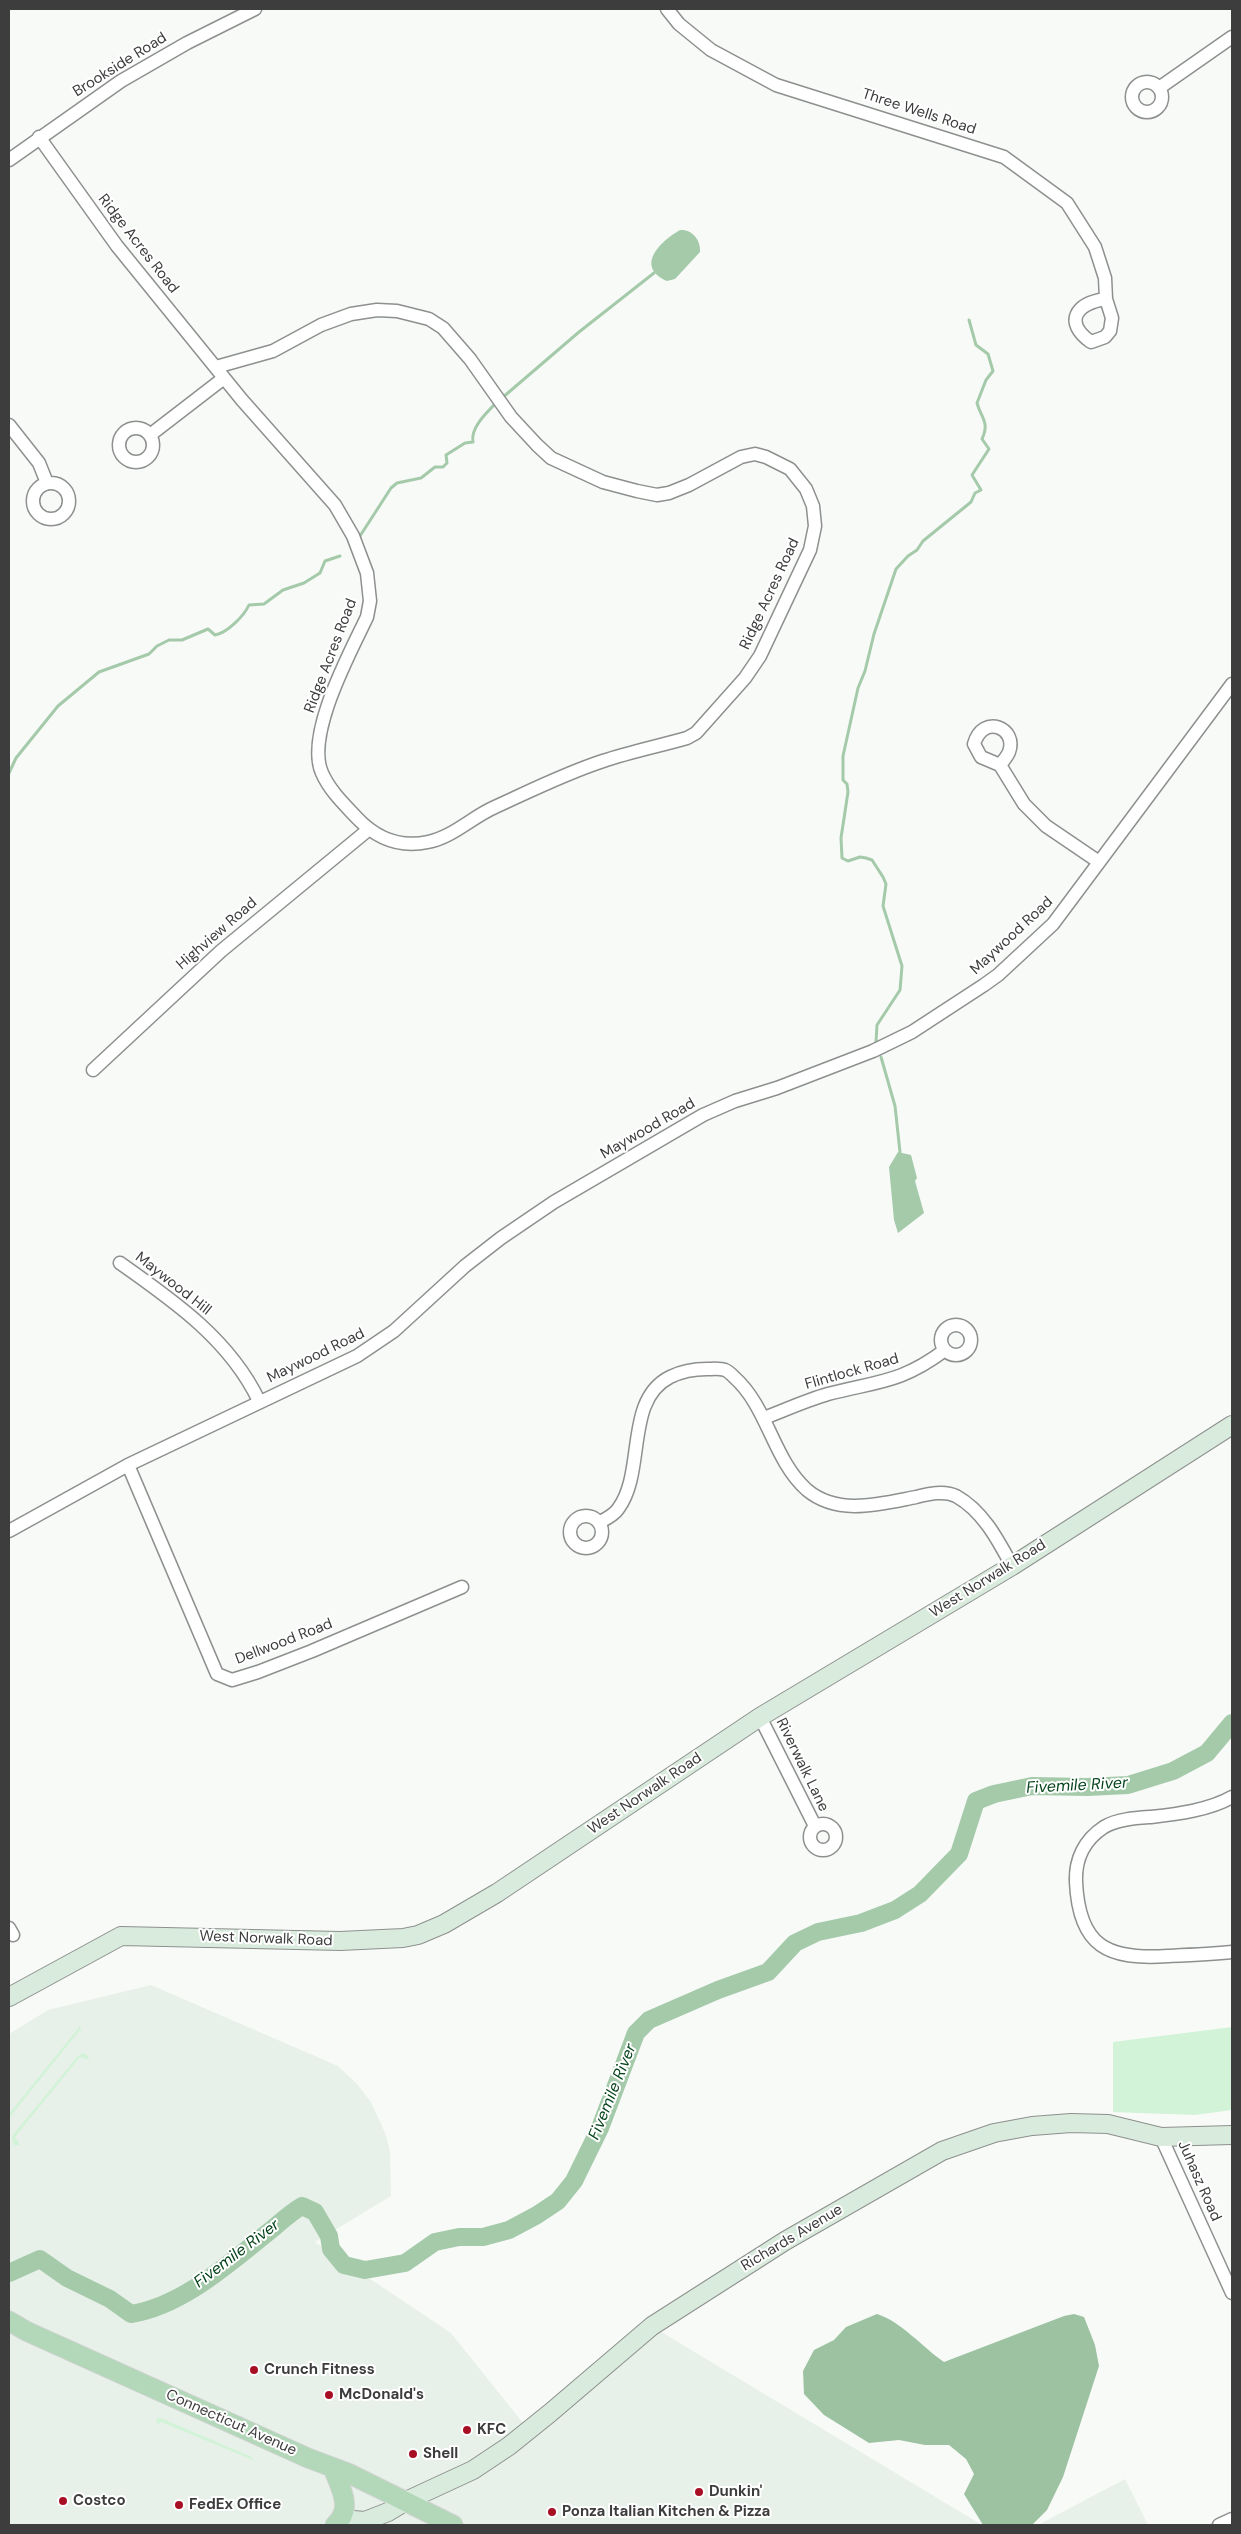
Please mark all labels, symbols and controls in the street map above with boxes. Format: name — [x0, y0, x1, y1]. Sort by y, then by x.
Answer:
street label: Brookside Road — [70, 29, 170, 101]
street label: Three Wells Road — [860, 85, 978, 139]
street label: Ridge Acres Road — [94, 191, 182, 297]
street label: Ridge Acres Road — [736, 535, 804, 653]
street label: Ridge Acres Road — [301, 596, 361, 716]
street label: Maywood Road — [967, 893, 1057, 979]
street label: Highview Road — [173, 894, 261, 974]
street label: Maywood Road — [598, 1095, 698, 1163]
street label: Maywood Hill — [131, 1249, 215, 1319]
street label: Maywood Road — [264, 1325, 368, 1387]
street label: Flintlock Road — [803, 1350, 901, 1394]
street label: West Norwalk Road — [927, 1536, 1049, 1622]
street label: Dellwood Road — [233, 1615, 335, 1669]
street label: Riverwalk Lane — [772, 1715, 832, 1815]
street label: West Norwalk Road — [585, 1749, 705, 1839]
water label: Fivemile River — [1026, 1774, 1128, 1798]
street label: West Norwalk Road — [199, 1928, 333, 1950]
water label: Fivemile River — [585, 2041, 641, 2143]
street label: Juhasz Road — [1173, 2138, 1225, 2224]
street label: Richards Avenue — [738, 2201, 846, 2275]
water label: Fivemile River — [191, 2216, 283, 2292]
place label: Crunch Fitness — [264, 2361, 375, 2379]
marker: Crunch Fitness — [248, 2364, 260, 2376]
street label: Connecticut Avenue — [163, 2386, 299, 2460]
place label: McDonald's — [339, 2386, 424, 2404]
marker: McDonald's — [323, 2389, 335, 2401]
place label: KFC — [477, 2421, 506, 2439]
marker: KFC — [461, 2424, 473, 2436]
place label: Shell — [423, 2445, 458, 2463]
marker: Shell — [407, 2448, 419, 2460]
place label: Dunkin' — [709, 2483, 762, 2501]
marker: Dunkin' — [693, 2486, 705, 2498]
place label: Costco — [73, 2492, 126, 2510]
marker: Costco — [57, 2495, 69, 2507]
place label: FedEx Office — [189, 2496, 281, 2514]
marker: FedEx Office — [173, 2499, 185, 2511]
place label: Ponza Italian Kitchen & Pizza — [562, 2503, 770, 2521]
marker: Ponza Italian Kitchen & Pizza — [546, 2506, 558, 2518]

